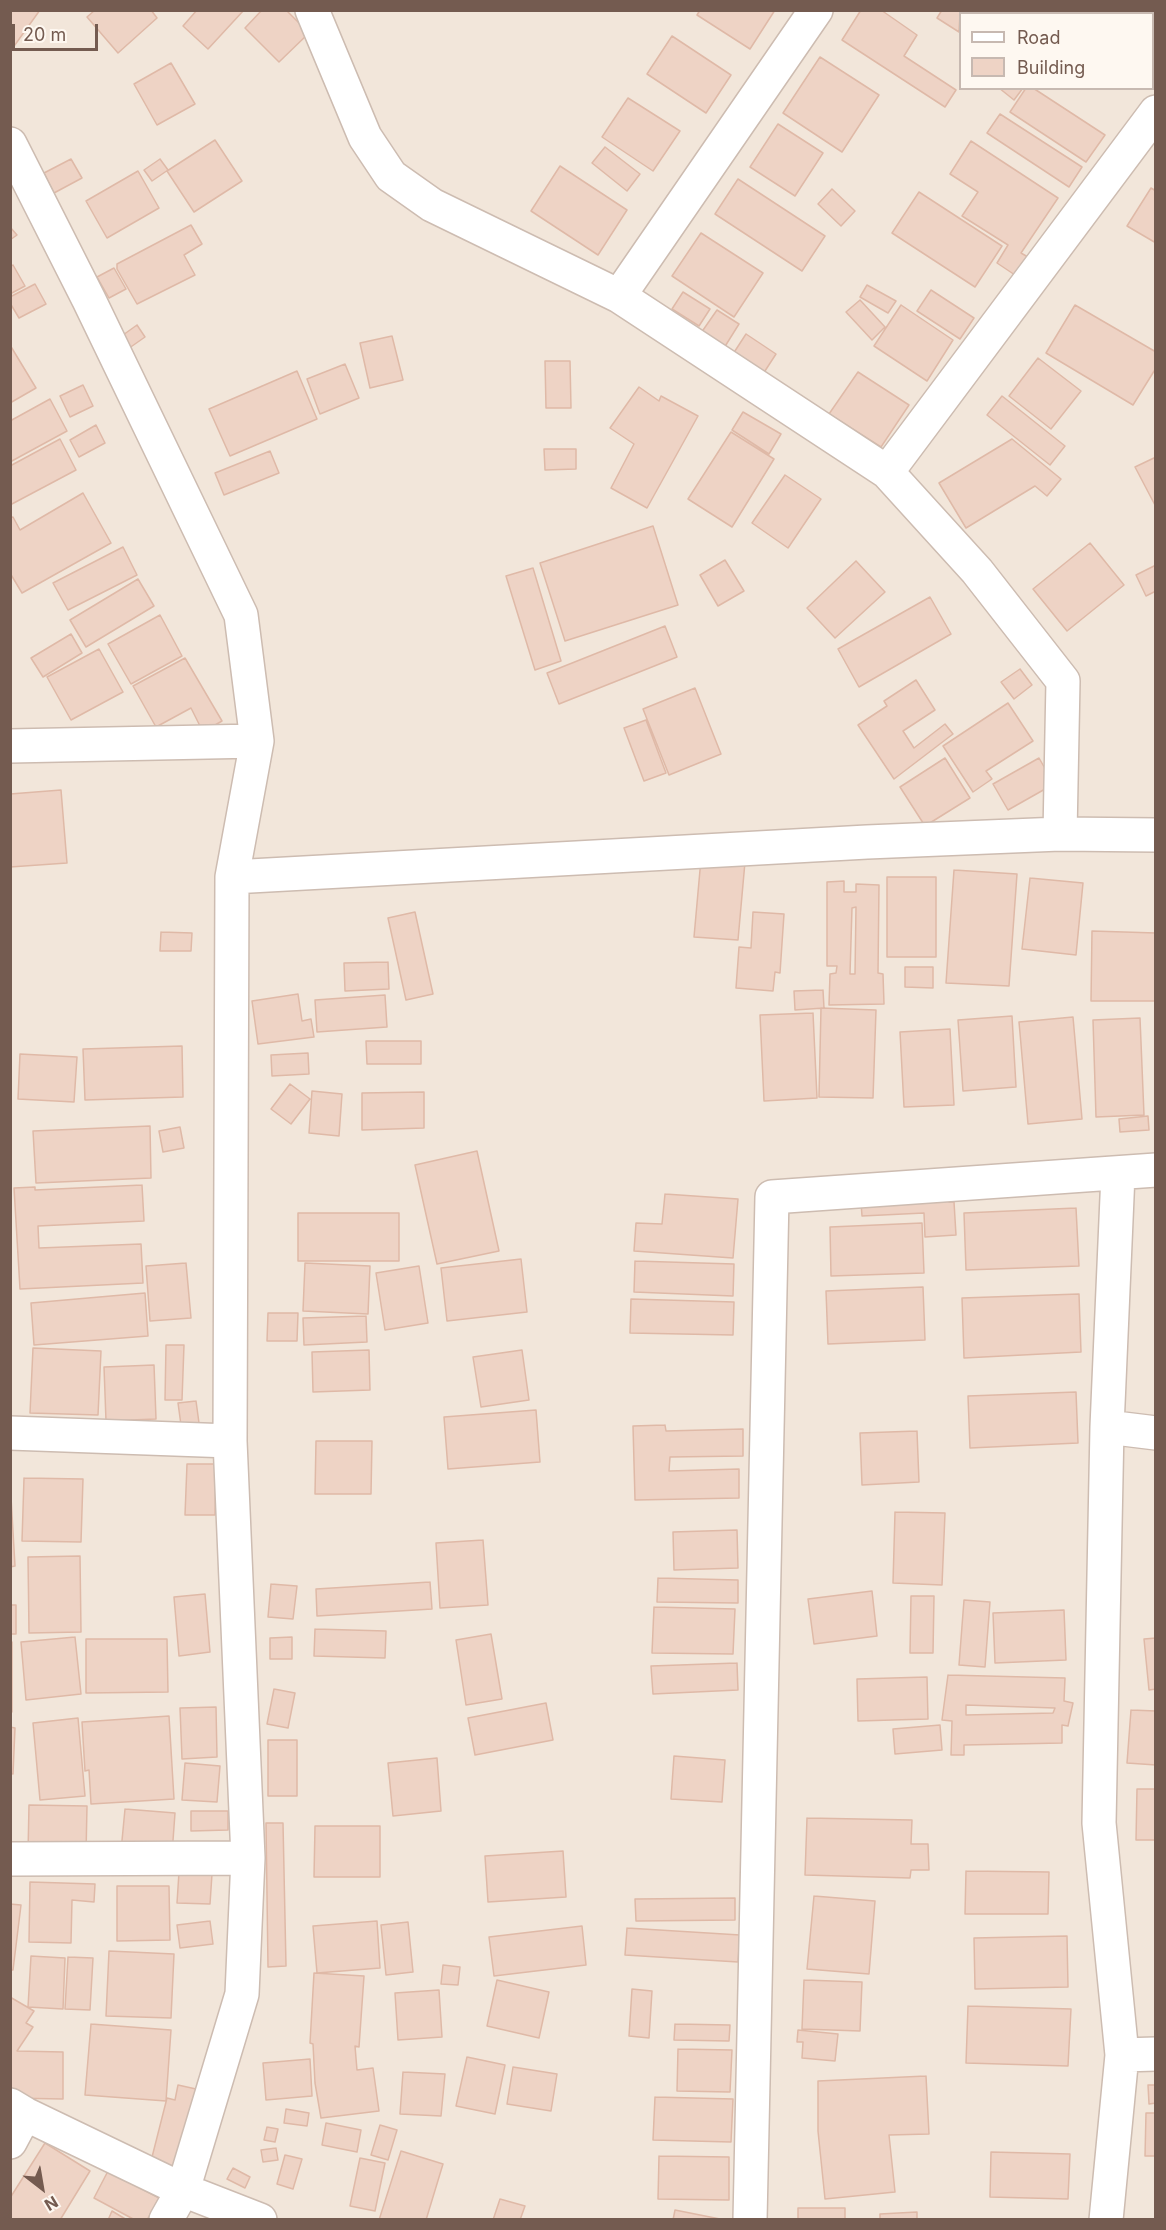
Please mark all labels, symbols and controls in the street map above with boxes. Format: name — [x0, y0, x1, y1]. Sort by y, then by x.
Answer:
scale bar — [15, 12, 100, 50]
legend — [959, 12, 1154, 90]
text: 20 m — [23, 24, 66, 45]
text: Road — [1017, 27, 1060, 48]
text: Building — [1017, 57, 1085, 78]
north arrow — [12, 2158, 72, 2218]
text: N — [41, 2192, 62, 2215]

